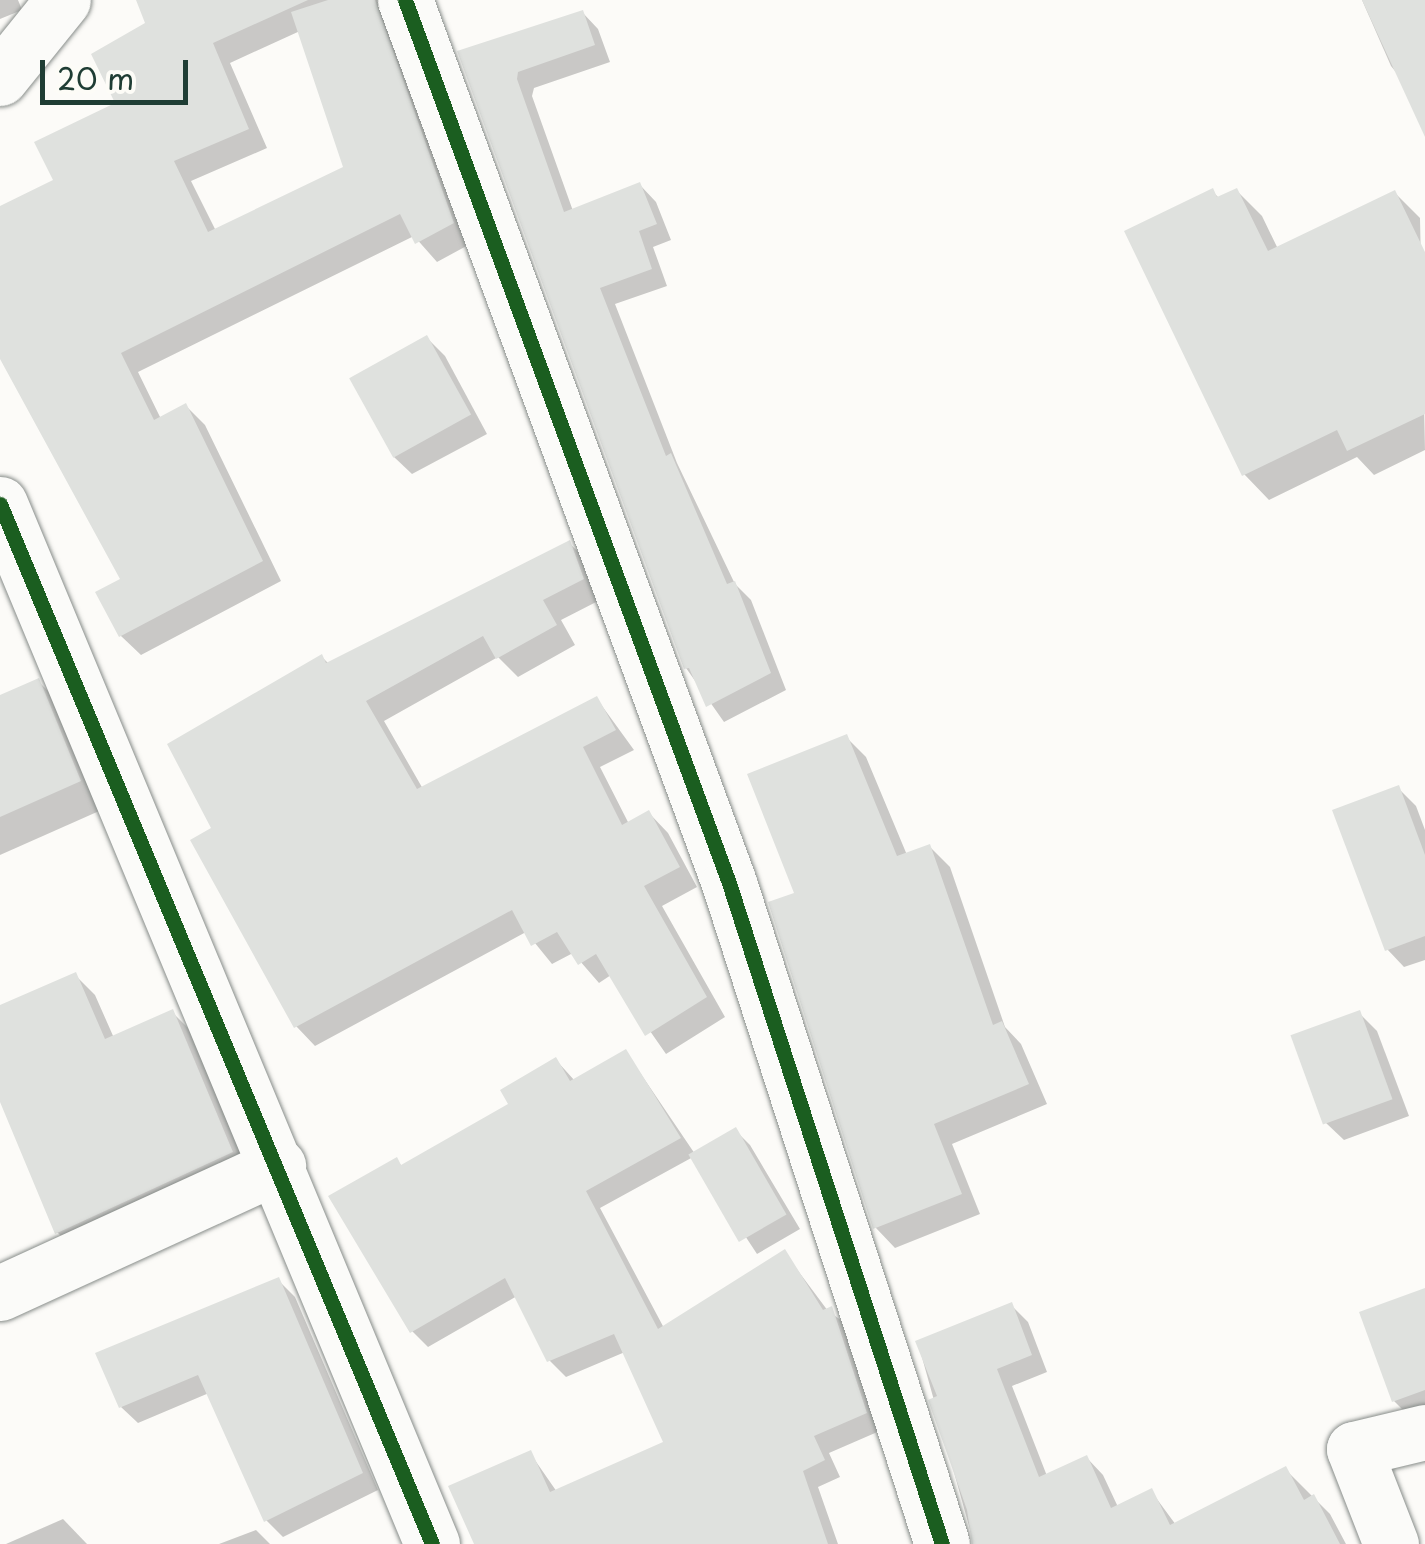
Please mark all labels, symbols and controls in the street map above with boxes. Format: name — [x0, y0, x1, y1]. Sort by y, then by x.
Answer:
scale bar — [45, 40, 192, 102]
text: 20 m — [57, 55, 134, 100]

